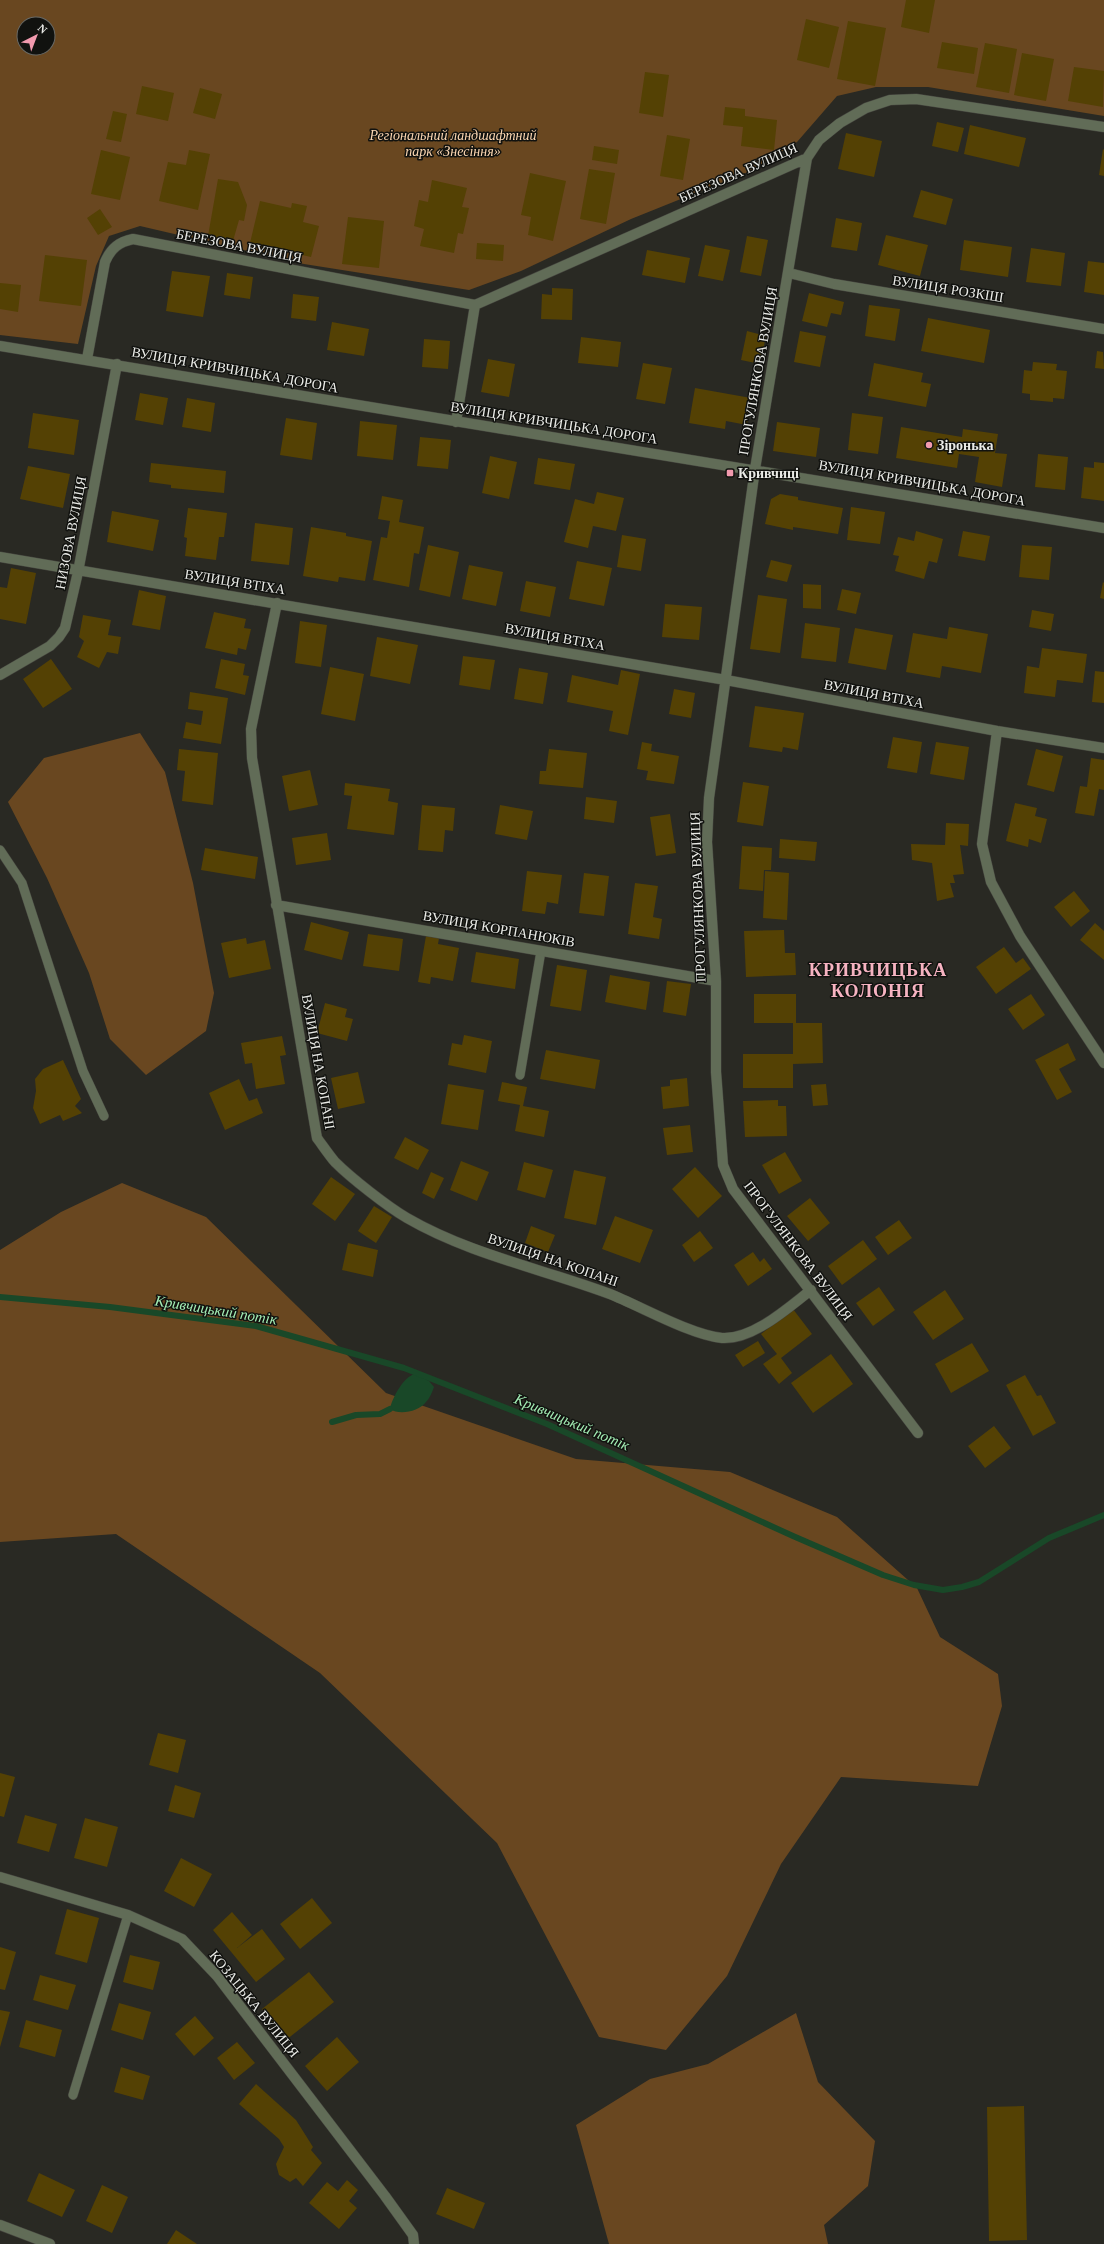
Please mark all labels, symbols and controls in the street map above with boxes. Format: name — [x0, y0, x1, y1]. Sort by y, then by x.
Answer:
north arrow — [16, 16, 56, 56]
text: N — [36, 21, 50, 36]
park label: Регіональний ландшафтний парк «Знесіння» — [368, 128, 537, 159]
street label: БЕРЕЗОВА ВУЛИЦЯ — [677, 140, 799, 206]
street label: БЕРЕЗОВА ВУЛИЦЯ — [175, 226, 303, 266]
street label: ВУЛИЦЯ РОЗКІШ — [891, 273, 1005, 305]
street label: ПРОГУЛЯНКОВА ВУЛИЦЯ — [736, 286, 780, 456]
street label: ВУЛИЦЯ КРИВЧИЦЬКА ДОРОГА — [130, 344, 340, 396]
street label: ВУЛИЦЯ КРИВЧИЦЬКА ДОРОГА — [449, 399, 660, 447]
place label: Зіронька — [937, 438, 993, 453]
marker: Зіронька — [924, 440, 934, 450]
street label: ВУЛИЦЯ КРИВЧИЦЬКА ДОРОГА — [817, 457, 1027, 509]
place label: Кривчиці — [738, 466, 799, 481]
marker: Кривчиці — [725, 468, 735, 478]
street label: НИЗОВА ВУЛИЦЯ — [53, 475, 89, 591]
street label: ВУЛИЦЯ ВТІХА — [184, 567, 287, 597]
street label: ВУЛИЦЯ ВТІХА — [504, 621, 607, 653]
street label: ВУЛИЦЯ ВТІХА — [823, 677, 926, 711]
street label: ПРОГУЛЯНКОВА ВУЛИЦЯ — [688, 812, 708, 982]
street label: ВУЛИЦЯ КОРПАНЮКІВ — [422, 908, 576, 950]
district label: КРИВЧИЦЬКА КОЛОНІЯ — [809, 960, 947, 1001]
street label: ВУЛИЦЯ НА КОПАНІ — [299, 993, 337, 1131]
street label: ПРОГУЛЯНКОВА ВУЛИЦЯ — [741, 1178, 855, 1324]
street label: ВУЛИЦЯ НА КОПАНІ — [486, 1231, 620, 1289]
water label: Кривчицький потік — [153, 1292, 279, 1328]
water label: Кривчицький потік — [511, 1390, 633, 1454]
street label: КОЗАЦЬКА ВУЛИЦЯ — [206, 1948, 302, 2060]

